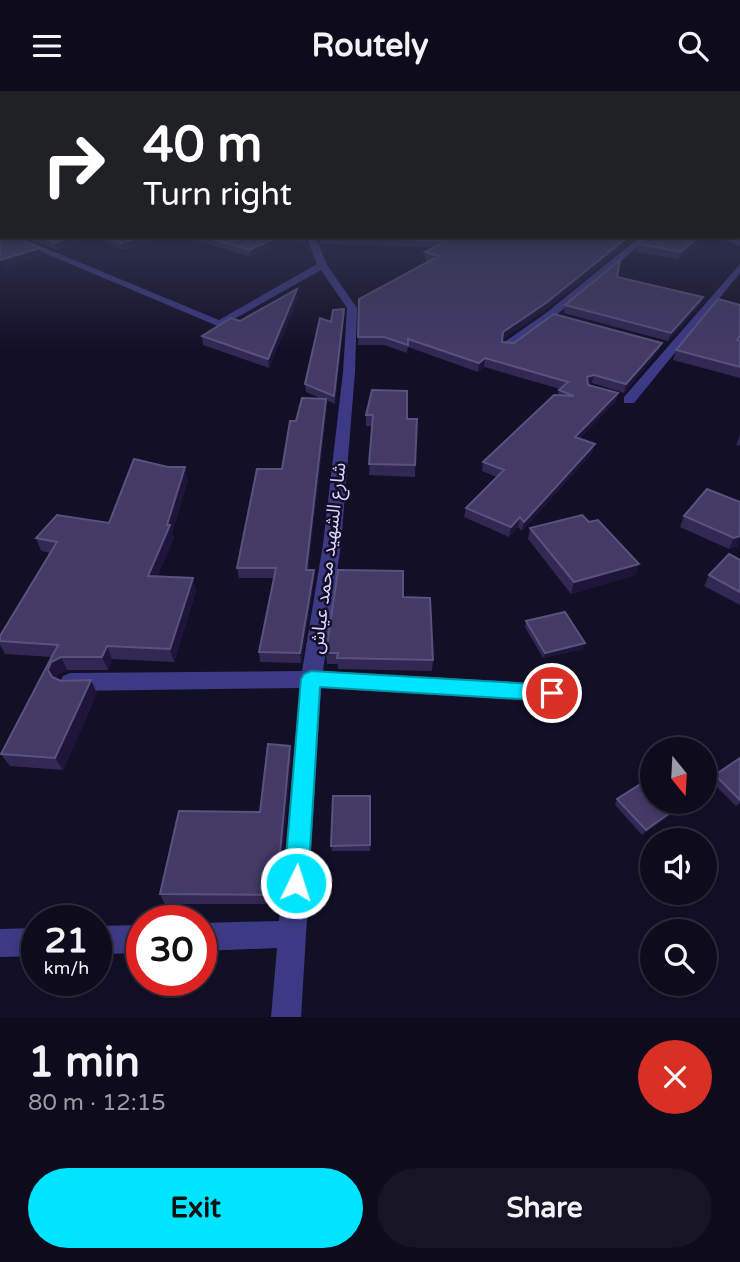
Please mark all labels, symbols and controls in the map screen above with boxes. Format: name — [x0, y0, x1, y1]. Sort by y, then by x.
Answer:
icon: menu — [28, 27, 66, 65]
text: Routely — [312, 27, 429, 65]
icon: search — [674, 27, 712, 65]
text: 40 m — [143, 116, 262, 175]
icon: right — [28, 119, 119, 210]
text: Turn right — [143, 176, 292, 214]
street label: شارع الشهيد محمد عياش — [305, 461, 353, 655]
pin — [522, 663, 582, 723]
icon: arrive — [533, 674, 571, 712]
north arrow — [640, 737, 718, 814]
map controls — [640, 737, 717, 996]
button: sound — [640, 828, 717, 905]
position arrow — [259, 846, 333, 920]
speed limit sign: 30 — [126, 905, 217, 996]
button: search — [640, 919, 717, 996]
text: 21 — [45, 920, 88, 962]
text: km/h — [44, 957, 89, 979]
text: 1 min — [28, 1037, 140, 1088]
button: close — [638, 1040, 712, 1114]
text: 80 m · 12:15 — [28, 1089, 166, 1117]
button: Exit — [28, 1168, 363, 1248]
button: Share — [377, 1168, 712, 1248]

